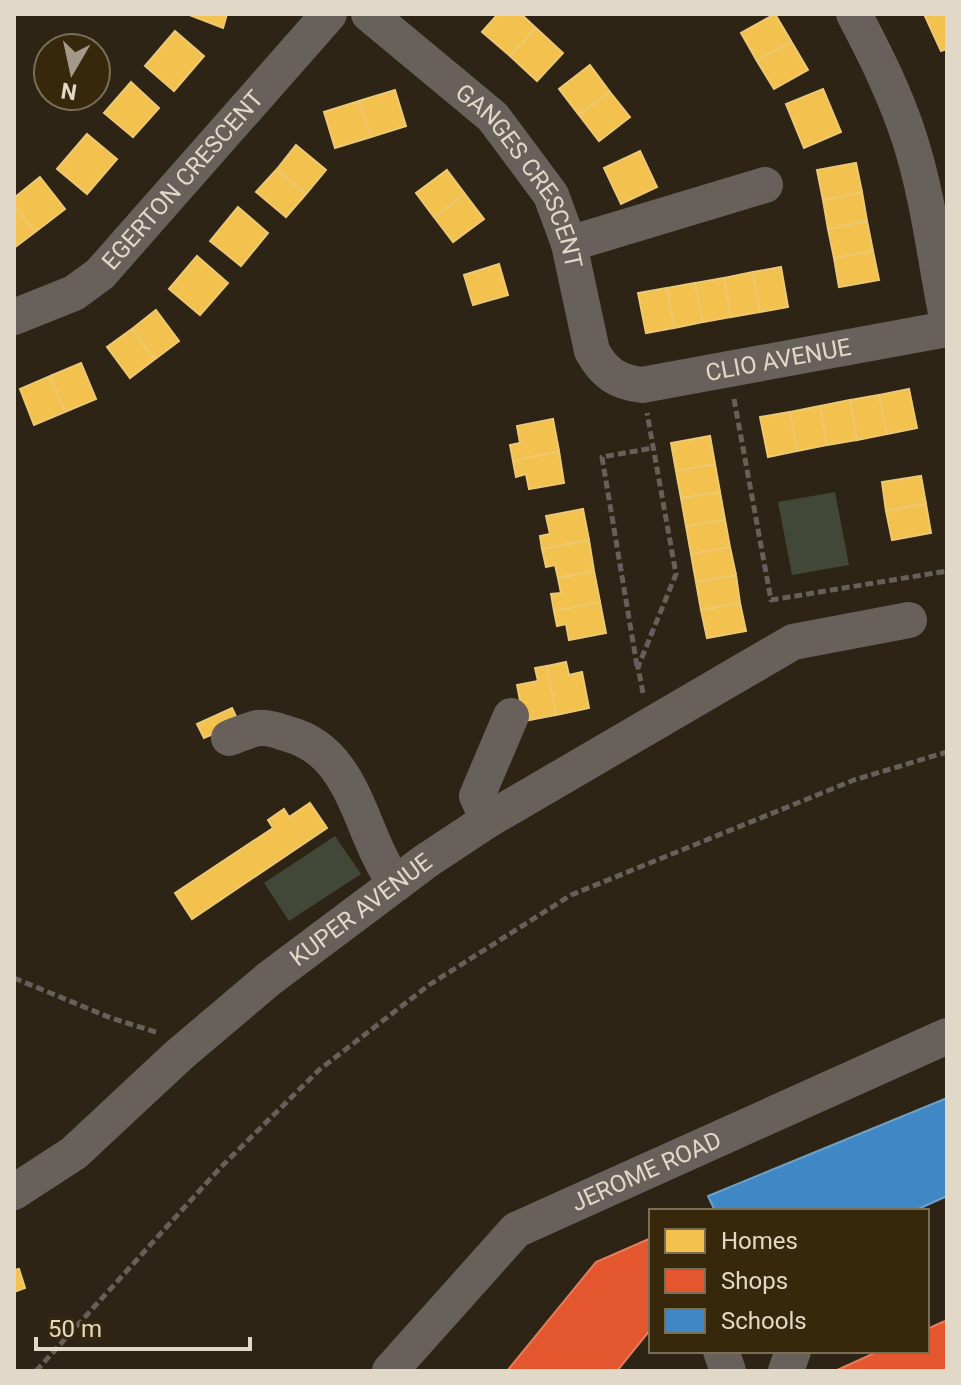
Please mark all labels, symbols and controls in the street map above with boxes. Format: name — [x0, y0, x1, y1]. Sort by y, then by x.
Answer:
north arrow — [32, 32, 112, 112]
text: N — [59, 78, 79, 105]
street label: GANGES CRESCENT — [450, 78, 588, 271]
street label: EGERTON CRESCENT — [96, 85, 269, 276]
street label: CLIO AVENUE — [703, 333, 853, 387]
street label: KUPER AVENUE — [284, 848, 437, 972]
street label: JEROME ROAD — [567, 1125, 726, 1217]
legend — [649, 1209, 929, 1353]
text: Homes — [721, 1227, 798, 1255]
text: Shops — [721, 1267, 788, 1295]
scale bar — [36, 1301, 250, 1351]
text: Schools — [721, 1307, 807, 1335]
text: 50 m — [48, 1315, 102, 1343]

